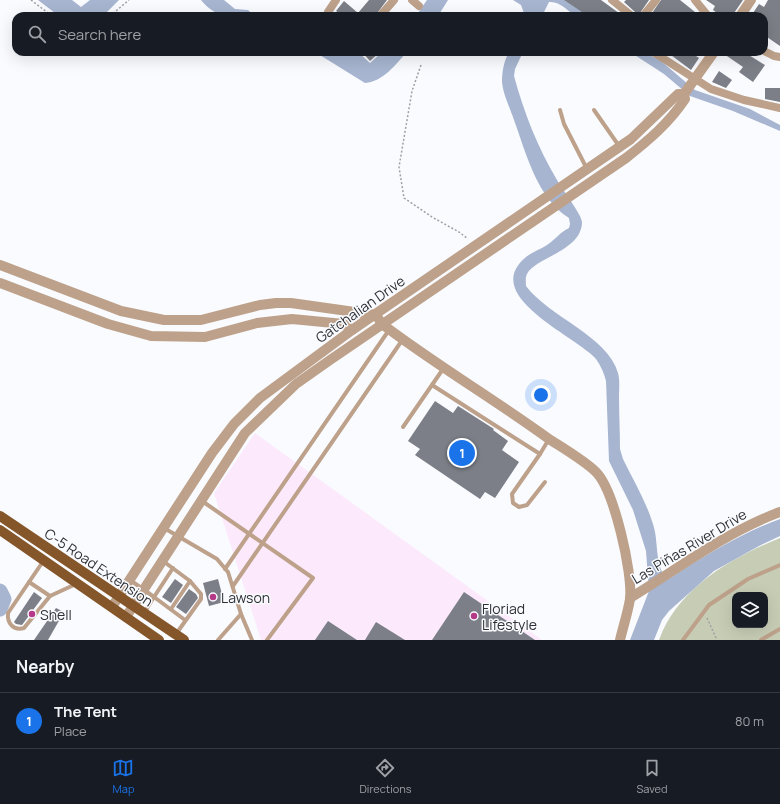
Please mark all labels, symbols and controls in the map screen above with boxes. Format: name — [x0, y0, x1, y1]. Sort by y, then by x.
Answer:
search box — [12, 12, 768, 56]
icon: search — [26, 23, 48, 45]
text: Search here — [58, 24, 141, 45]
street label: Gatchalian Drive — [312, 271, 408, 347]
your location — [531, 385, 551, 405]
pin: 1 — [449, 438, 475, 468]
street label: Las Piñas River Drive — [628, 504, 750, 588]
street label: C-5 Road Extension — [41, 524, 157, 610]
place label: Lawson — [221, 588, 270, 607]
marker: Lawson — [208, 592, 218, 602]
map controls — [732, 592, 768, 628]
button: layers — [732, 592, 768, 628]
place label: Floriad Lifestyle — [482, 599, 537, 634]
place label: Shell — [40, 605, 72, 624]
marker: Shell — [27, 609, 37, 619]
marker: Floriad Lifestyle — [469, 611, 479, 621]
text: Nearby — [16, 655, 74, 678]
text: The Tent — [54, 701, 117, 722]
text: 1 — [26, 712, 32, 730]
text: 80 m — [735, 712, 764, 730]
text: Place — [54, 722, 87, 740]
tab: Map — [112, 757, 134, 796]
tab: Directions — [359, 757, 412, 796]
tab: Saved — [637, 757, 668, 796]

